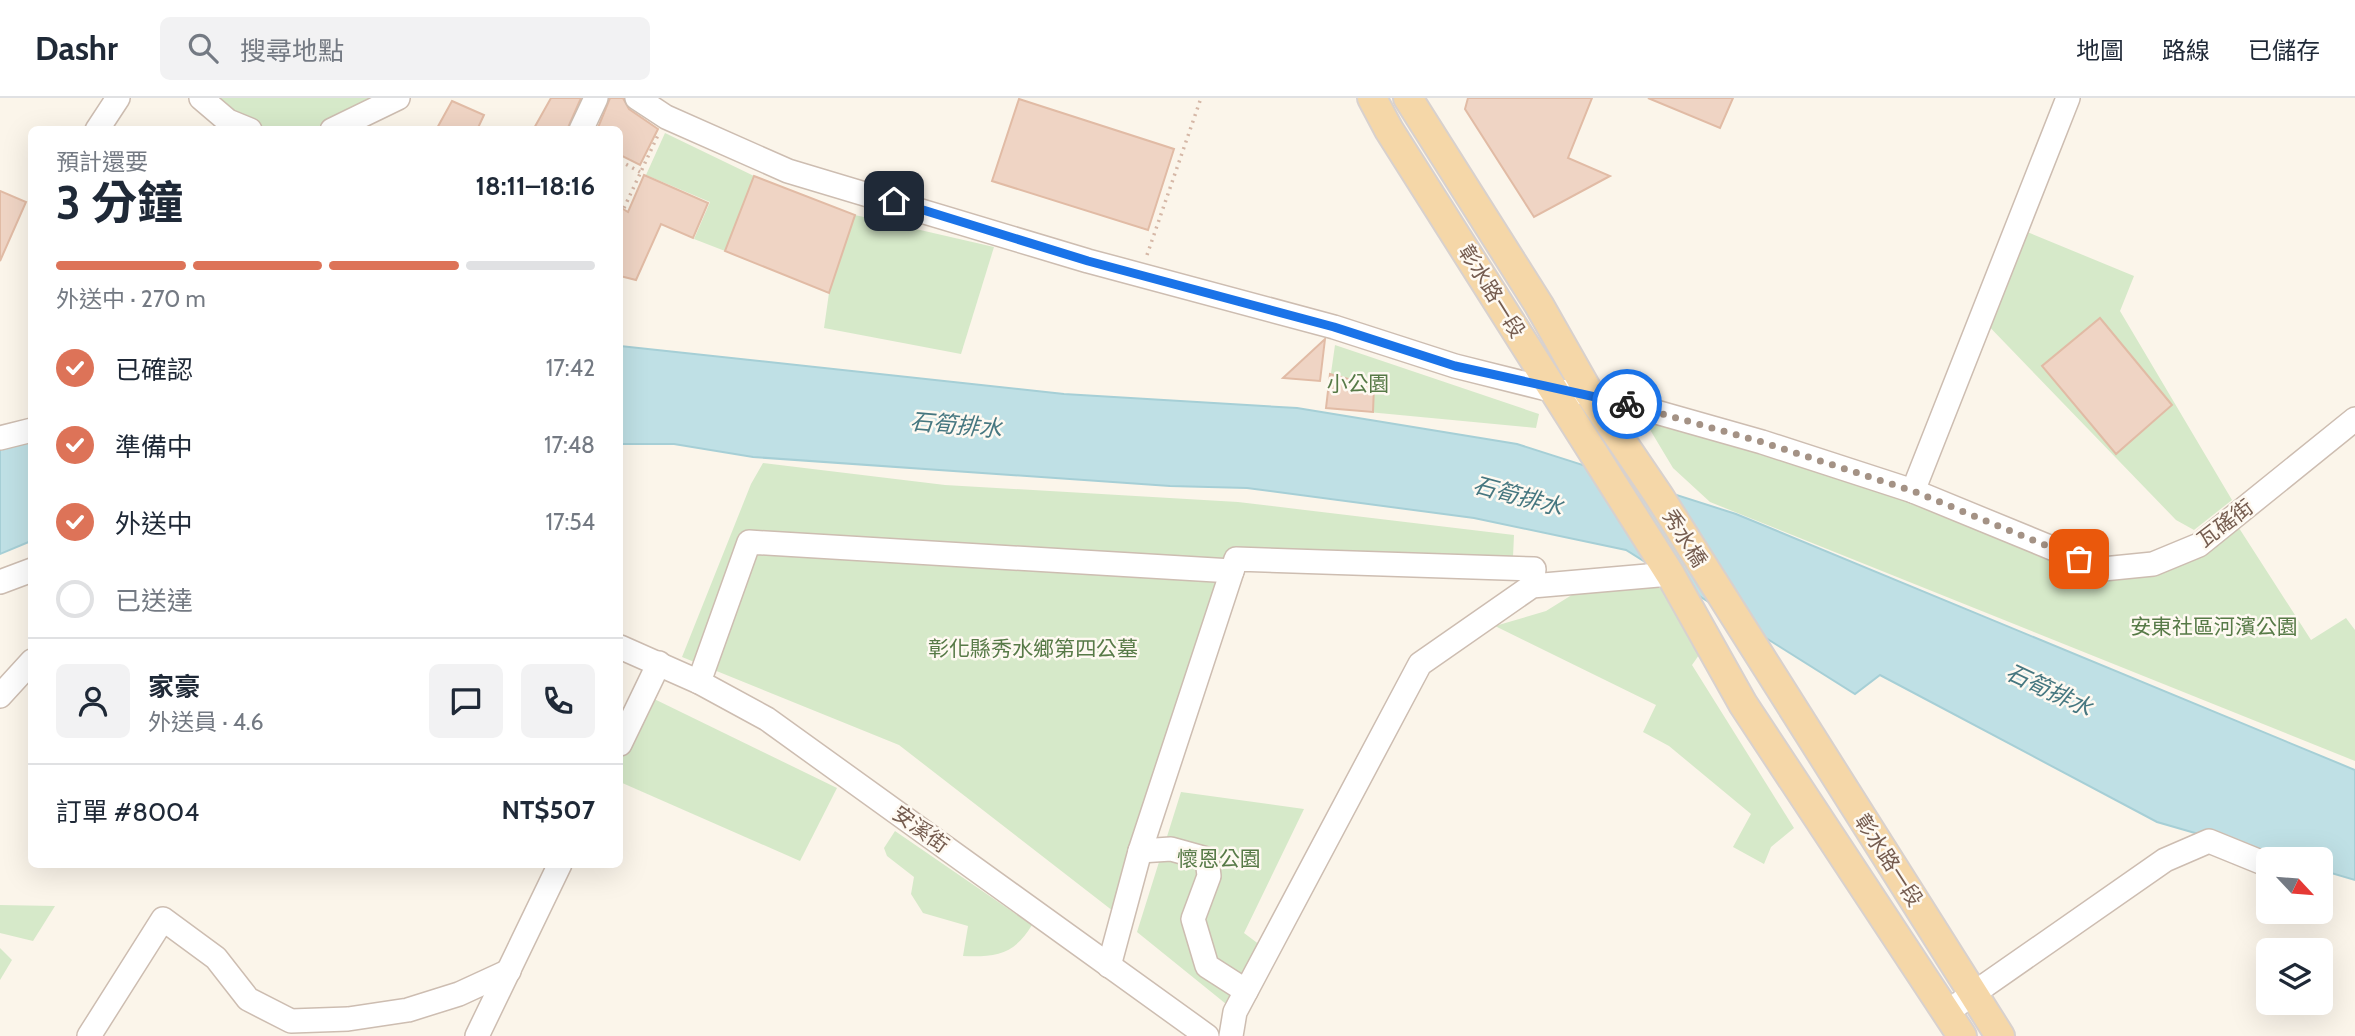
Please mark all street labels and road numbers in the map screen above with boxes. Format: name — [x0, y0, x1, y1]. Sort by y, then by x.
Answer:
street label: 彰水路一段 — [1454, 240, 1530, 342]
street label: 瓦磘街 — [2192, 494, 2258, 552]
street label: 秀水橋 — [1658, 505, 1712, 571]
street label: 安溪街 — [888, 800, 954, 858]
street label: 彰水路一段 — [1850, 809, 1928, 911]

